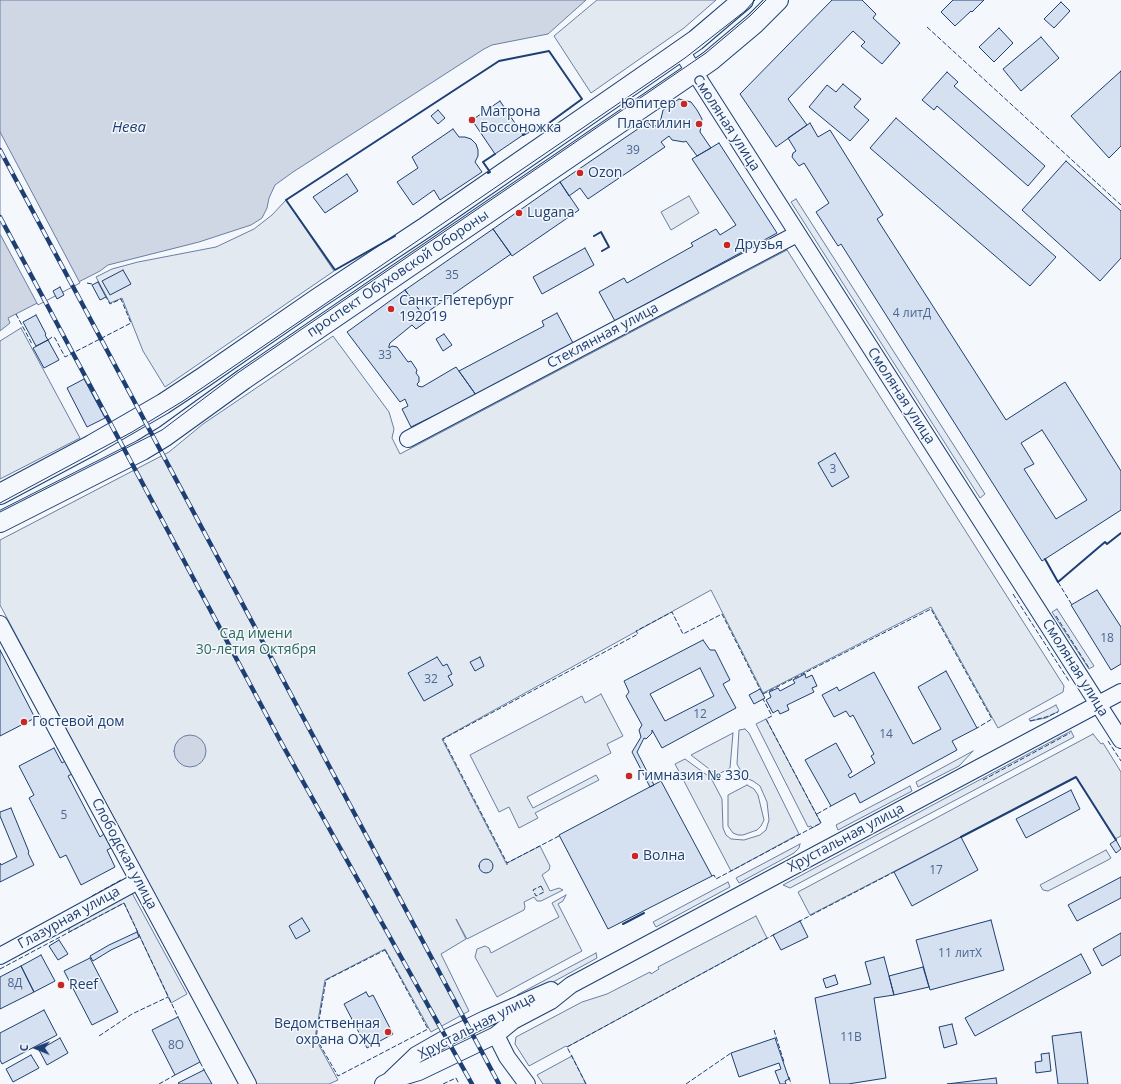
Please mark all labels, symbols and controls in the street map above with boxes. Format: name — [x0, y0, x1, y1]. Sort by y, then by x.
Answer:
street label: Смоляная улица — [689, 72, 763, 174]
place label: Юпитер — [621, 96, 676, 112]
marker: Юпитер — [679, 99, 689, 109]
place label: Матрона Боссоножка — [480, 104, 561, 136]
marker: Матрона Боссоножка — [467, 115, 477, 125]
place label: Пластилин — [617, 116, 691, 132]
water label: Нева — [112, 119, 146, 137]
marker: Пластилин — [694, 119, 704, 129]
house number: 39 — [626, 144, 640, 158]
place label: Ozon — [588, 165, 622, 181]
marker: Ozon — [575, 168, 585, 178]
place label: Lugana — [527, 205, 575, 221]
street label: проспект Обуховской Обороны — [304, 207, 492, 341]
marker: Lugana — [514, 208, 524, 218]
place label: Друзья — [735, 237, 783, 253]
marker: Друзья — [722, 240, 732, 250]
house number: 35 — [445, 269, 459, 283]
place label: Санкт-Петербург 192019 — [399, 293, 514, 326]
street label: Стеклянная улица — [544, 300, 662, 372]
marker: Санкт-Петербург 192019 — [386, 304, 396, 314]
house number: 4 литД — [893, 307, 931, 321]
street label: Смоляная улица — [864, 345, 938, 447]
house number: 33 — [378, 349, 392, 363]
house number: 3 — [830, 463, 836, 477]
street label: Смоляная улица — [1038, 616, 1112, 720]
park label: Сад имени 30-летия Октября — [196, 626, 316, 658]
house number: 18 — [1100, 632, 1114, 646]
house number: 32 — [424, 673, 438, 687]
house number: 12 — [693, 708, 707, 722]
place label: Гостевой дом — [32, 714, 125, 730]
marker: Гостевой дом — [19, 717, 29, 727]
house number: 14 — [879, 728, 893, 742]
place label: Гимназия № 330 — [637, 768, 749, 784]
marker: Гимназия № 330 — [624, 771, 634, 781]
street label: Слободская улица — [88, 795, 160, 913]
street label: Хрустальная улица — [785, 800, 907, 876]
house number: 5 — [61, 809, 67, 823]
place label: Волна — [643, 848, 685, 864]
marker: Волна — [630, 851, 640, 861]
house number: 17 — [929, 864, 943, 878]
street label: Глазурная улица — [15, 883, 123, 953]
house number: 11 литХ — [938, 947, 982, 961]
house number: 8Д — [7, 977, 23, 991]
place label: Reef — [69, 977, 98, 993]
marker: Reef — [56, 980, 66, 990]
street label: Хрустальная улица — [415, 989, 539, 1063]
place label: Ведомственная охрана ОЖД — [274, 1016, 380, 1048]
marker: Ведомственная охрана ОЖД — [383, 1027, 393, 1037]
north arrow — [16, 1028, 56, 1068]
house number: 11В — [840, 1031, 862, 1045]
house number: 8О — [168, 1039, 184, 1053]
text: С — [16, 1044, 31, 1051]

